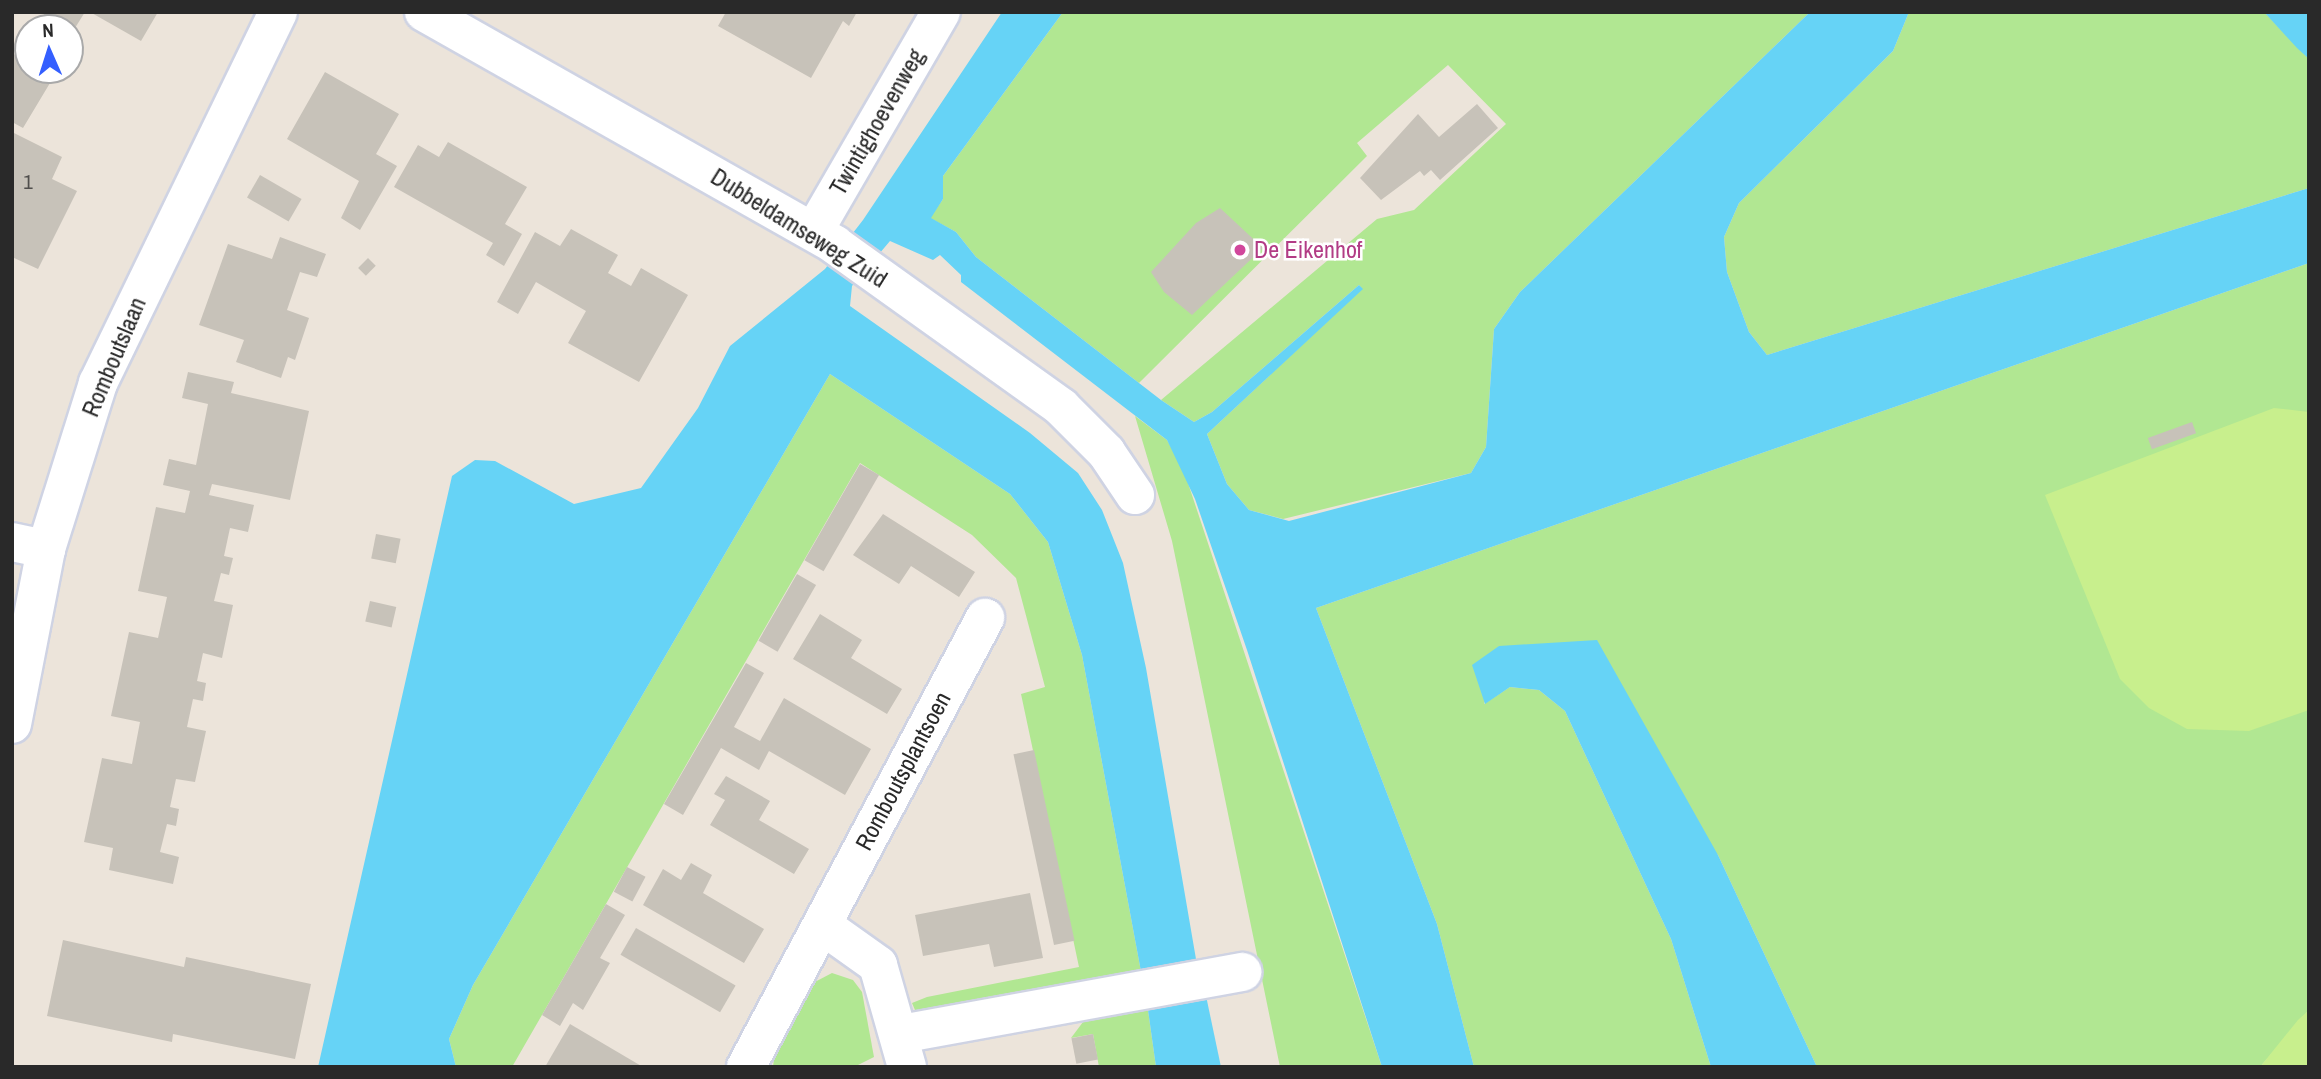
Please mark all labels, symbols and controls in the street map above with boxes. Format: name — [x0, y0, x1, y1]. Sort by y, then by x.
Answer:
north arrow — [14, 14, 84, 84]
text: N — [42, 17, 54, 43]
street label: Twintighoevenweg — [824, 44, 930, 200]
street label: Dubbeldamseweg Zuid — [706, 162, 892, 294]
house number: 1 — [23, 169, 33, 195]
place label: De Eikenhof — [1254, 236, 1362, 264]
marker: De Eikenhof — [1232, 242, 1248, 258]
street label: Romboutslaan — [76, 293, 152, 421]
street label: Romboutsplantsoen — [849, 687, 957, 855]

